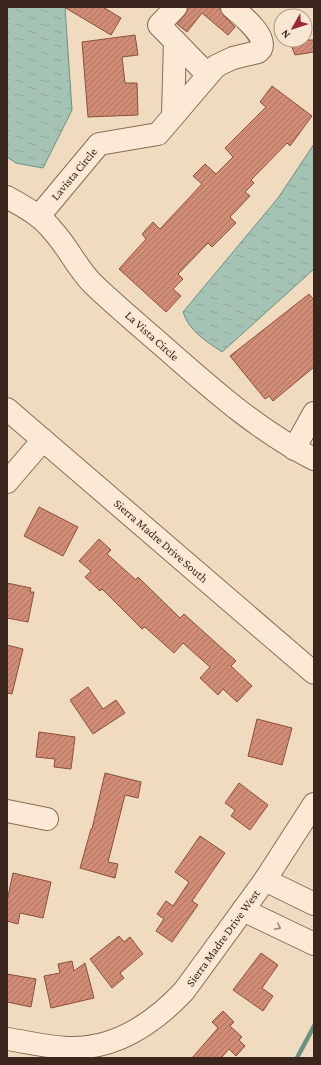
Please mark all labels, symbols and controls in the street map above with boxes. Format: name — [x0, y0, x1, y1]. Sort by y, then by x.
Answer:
north arrow — [273, 8, 313, 48]
text: N — [278, 27, 292, 41]
street label: Lavista Circle — [48, 145, 100, 203]
street label: La Vista Circle — [122, 308, 182, 364]
street label: Sierra Madre Drive South — [111, 496, 211, 586]
street label: Sierra Madre Drive West — [183, 886, 263, 989]
one-way arrow — [274, 922, 281, 930]

